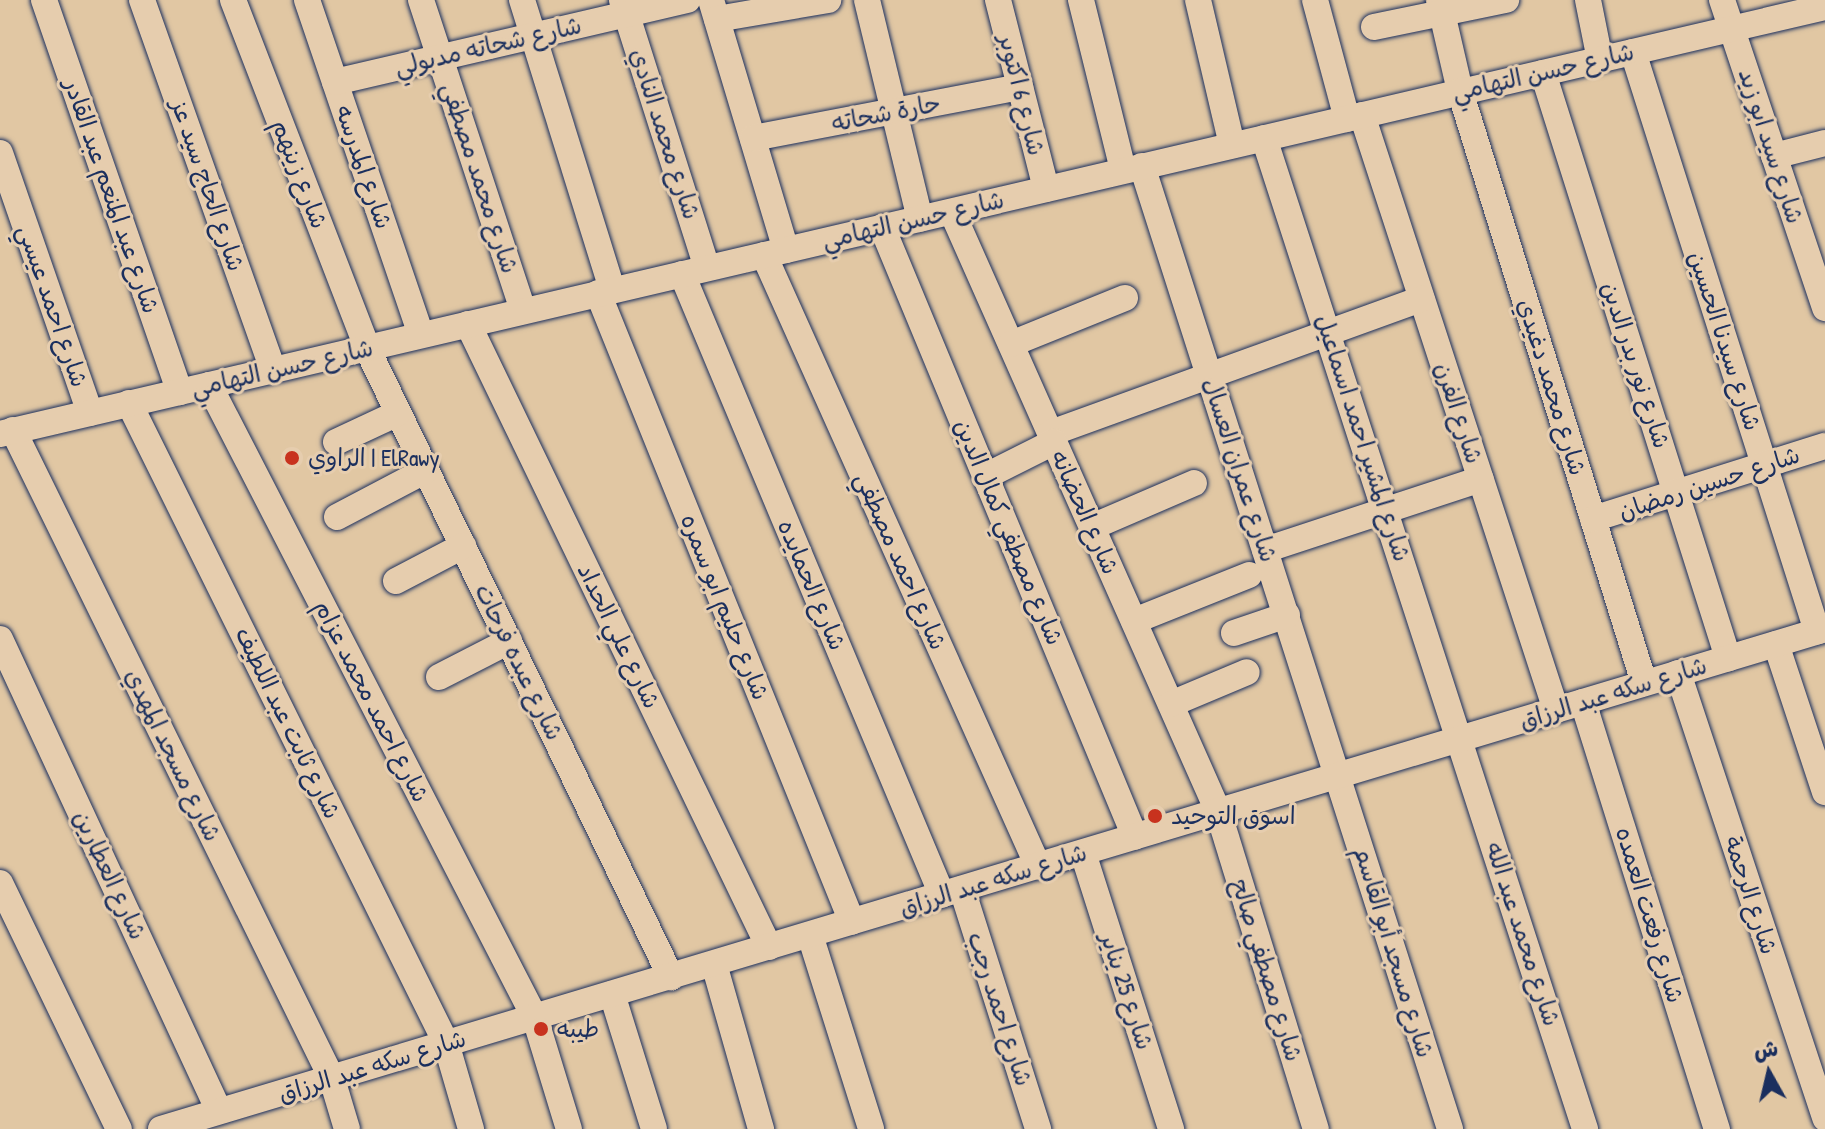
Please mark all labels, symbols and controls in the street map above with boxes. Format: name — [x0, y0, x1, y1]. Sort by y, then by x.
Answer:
street label: شارع شحاته مدبولي — [392, 11, 584, 81]
street label: شارع 6 اكتوبر — [993, 32, 1051, 158]
street label: شارع حسن التهامي — [1449, 37, 1637, 107]
street label: شارع محمد النادي — [624, 45, 706, 223]
street label: شارع سيد ابو زيد — [1732, 65, 1810, 227]
street label: شارع عبد المنعم عبد القادر — [58, 75, 166, 317]
street label: شارع محمد مصطفي — [436, 79, 524, 277]
street label: حارة شحاته — [829, 88, 943, 138]
street label: شارع الحاج سيد عز — [165, 95, 251, 275]
street label: شارع المدرسه — [329, 101, 399, 233]
street label: شارع زينهم — [266, 115, 334, 233]
street label: شارع حسن التهامي — [819, 185, 1007, 255]
street label: شارع احمد عيسي — [12, 221, 94, 391]
street label: شارع سيدنا الحسين — [1682, 248, 1768, 434]
street label: شارع نور بدر الدين — [1596, 278, 1676, 452]
street label: شارع محمد دغيدي — [1511, 295, 1593, 479]
street label: شارع المشير احمد اسماعيل — [1309, 311, 1417, 565]
street label: شارع حسن التهامي — [188, 333, 376, 403]
street label: شارع الفرن — [1429, 359, 1489, 467]
street label: شارع عمران العسال — [1197, 374, 1283, 566]
street label: شارع مصطفي كمال الدين — [948, 415, 1070, 649]
street label: شارع حسين رمضان — [1615, 440, 1803, 526]
place label: الراوي | ElRawy — [308, 444, 440, 472]
street label: شارع الحضانه — [1045, 445, 1125, 579]
marker: الراوي | ElRawy — [283, 449, 301, 467]
street label: شارع احمد مصطفي — [849, 468, 953, 654]
street label: شارع حليم ابو سمره — [675, 510, 775, 704]
street label: شارع الحمايده — [772, 515, 852, 655]
street label: شارع علي الحداد — [571, 559, 667, 713]
street label: شارع عبده فرحات — [469, 579, 569, 745]
street label: شارع احمد محمد عزام — [309, 595, 435, 807]
street label: شارع ثابت عبد اللطيف — [229, 622, 347, 824]
street label: شارع سكه عبد الرزاق — [1516, 651, 1710, 735]
street label: شارع مسجد المهدي — [119, 664, 227, 846]
place label: اسوق التوحيد — [1171, 802, 1296, 830]
street label: شارع العطارين — [68, 806, 152, 944]
marker: اسوق التوحيد — [1146, 807, 1164, 825]
street label: شارع رفعت العمده — [1610, 824, 1690, 1006]
street label: شارع الرحمة — [1718, 832, 1784, 958]
street label: شارع سكه عبد الرزاق — [896, 838, 1090, 922]
street label: شارع محمد عبد الله — [1480, 838, 1566, 1030]
street label: شارع مسجد أبو القاسم — [1348, 843, 1440, 1061]
street label: شارع مصطفي صالح — [1226, 875, 1308, 1065]
street label: شارع احمد رجب — [962, 928, 1038, 1090]
street label: شارع 25 يناير — [1095, 929, 1159, 1053]
place label: طيبه — [557, 1015, 599, 1043]
marker: طيبه — [532, 1020, 550, 1038]
street label: شارع سكه عبد الرزاق — [275, 1024, 469, 1108]
north arrow — [1729, 1033, 1809, 1113]
text: ش — [1752, 1033, 1780, 1066]

